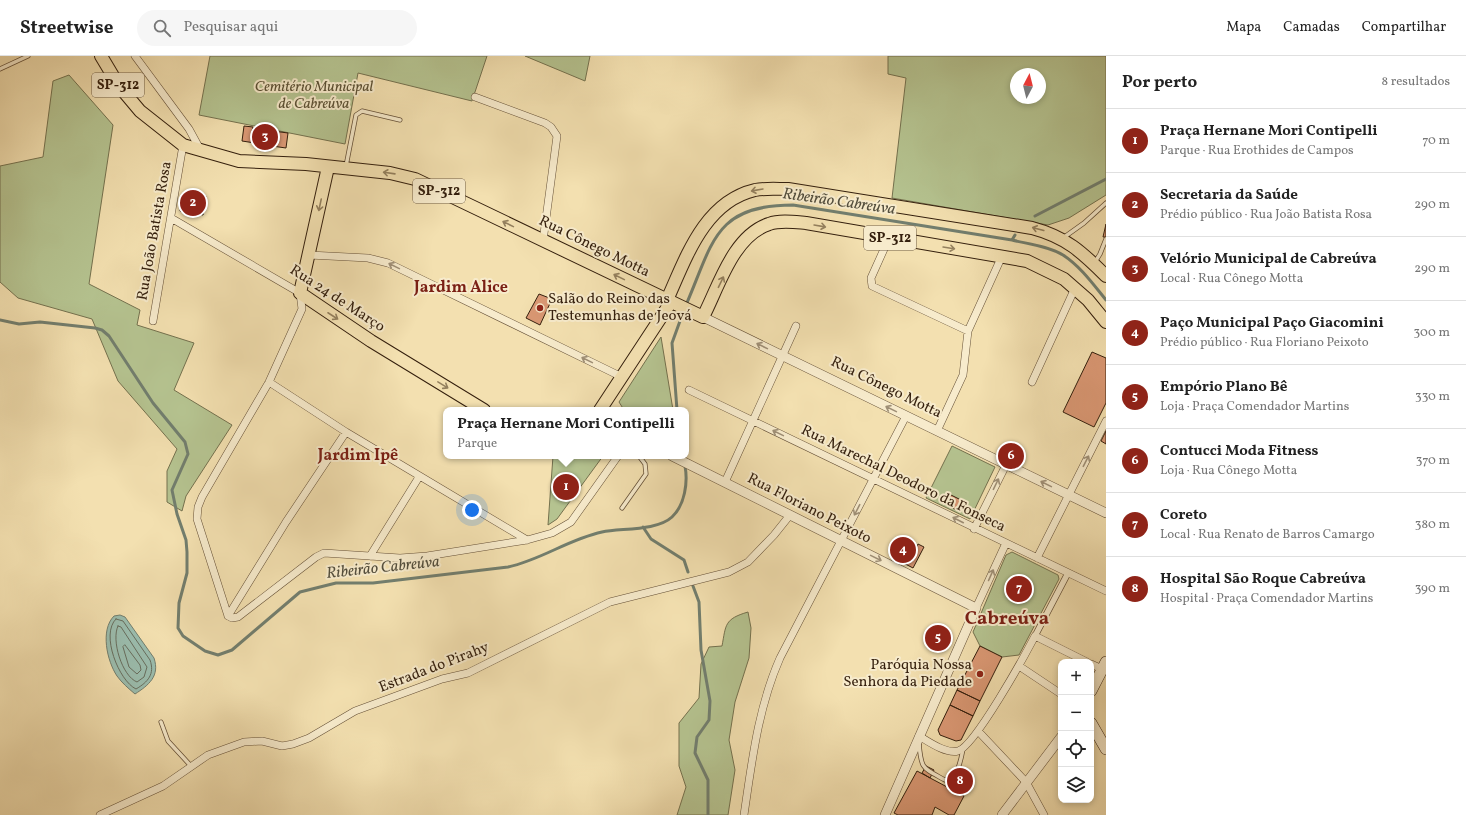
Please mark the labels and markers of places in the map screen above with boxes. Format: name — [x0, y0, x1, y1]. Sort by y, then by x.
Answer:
pin: 3 — [252, 122, 278, 152]
pin: 2 — [180, 188, 206, 218]
place label: Salão do Reino das Testemunhas de Jeová — [548, 289, 692, 327]
marker: Salão do Reino das Testemunhas de Jeová — [535, 303, 545, 313]
pin: 6 — [998, 441, 1024, 471]
pin: 1 — [553, 472, 579, 502]
pin: 4 — [890, 535, 916, 565]
pin: 7 — [1006, 574, 1032, 604]
pin: 5 — [925, 623, 951, 653]
place label: Paróquia Nossa Senhora da Piedade — [843, 655, 972, 693]
marker: Paróquia Nossa Senhora da Piedade — [975, 669, 985, 679]
pin: 8 — [947, 766, 973, 796]

